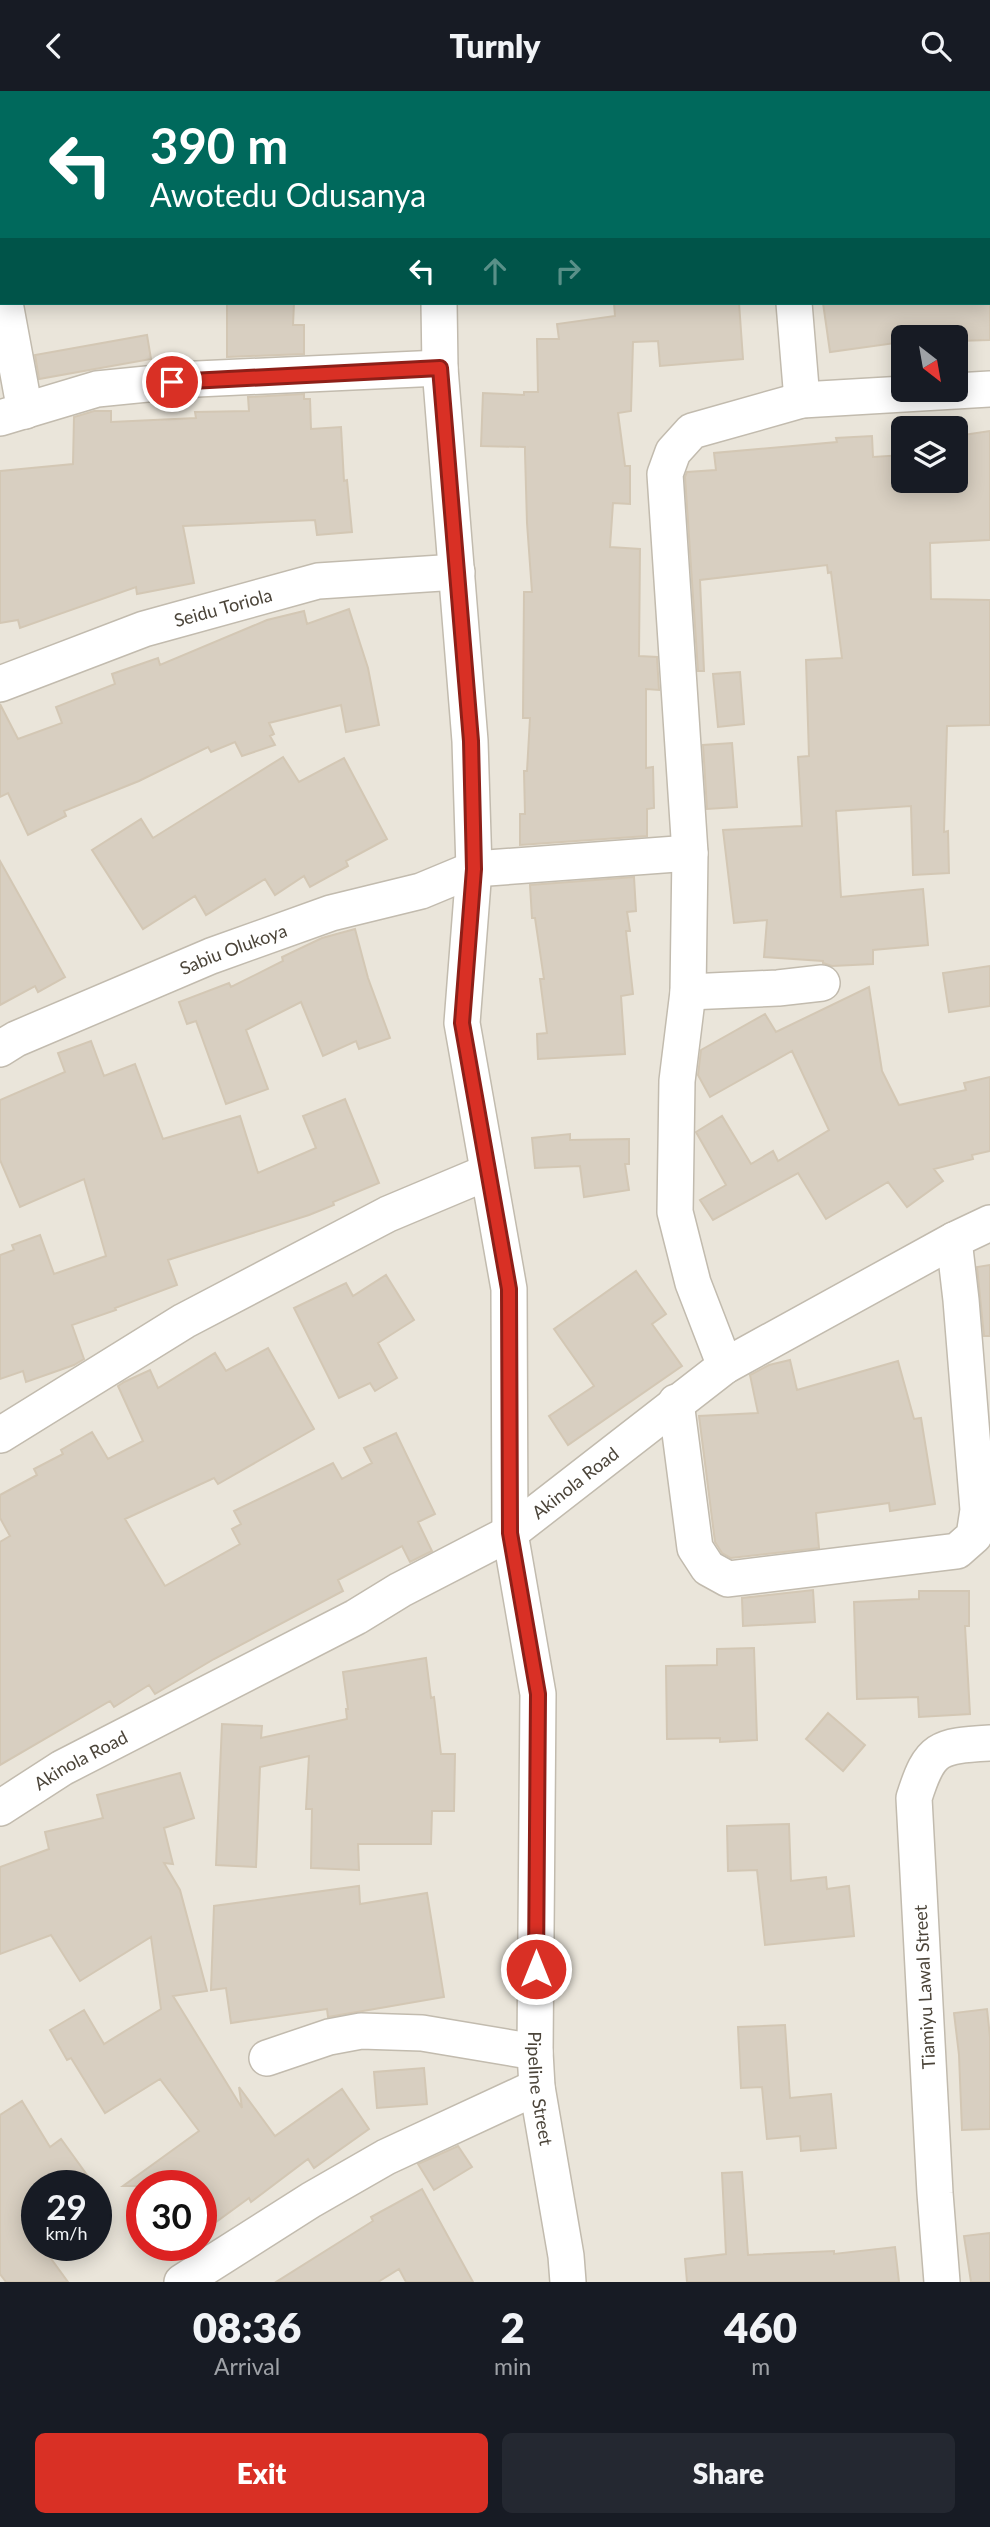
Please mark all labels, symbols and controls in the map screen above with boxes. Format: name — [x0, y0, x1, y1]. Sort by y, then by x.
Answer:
text: Turnly — [449, 26, 541, 65]
icon: back — [35, 27, 73, 65]
icon: search — [917, 27, 955, 65]
text: 390 m — [150, 116, 288, 174]
icon: left — [35, 119, 126, 210]
text: Awotedu Odusanya — [150, 175, 426, 214]
icon: left — [403, 252, 441, 290]
icon: ahead — [476, 252, 514, 290]
icon: right — [549, 252, 587, 290]
north arrow — [891, 325, 968, 403]
map controls — [891, 325, 968, 493]
pin — [142, 352, 202, 412]
icon: arrive — [153, 363, 191, 401]
button: layers — [891, 416, 968, 493]
street label: Seidu Toriola — [171, 583, 274, 631]
street label: Sabiu Olukoya — [176, 919, 290, 979]
street label: Akinola Road — [527, 1442, 623, 1523]
street label: Akinola Road — [29, 1725, 131, 1794]
street label: Tiamiyu Lawal Street — [909, 1904, 939, 2070]
position arrow — [499, 1932, 573, 2006]
street label: Pipeline Street — [524, 2031, 558, 2148]
speed limit sign: 30 — [126, 2170, 217, 2261]
text: 29 — [46, 2185, 87, 2227]
text: km/h — [45, 2222, 88, 2244]
text: 08:36 — [193, 2302, 301, 2352]
text: 2 — [501, 2302, 525, 2352]
text: 460 — [724, 2302, 797, 2352]
text: Arrival — [214, 2352, 280, 2380]
text: min — [494, 2352, 531, 2380]
text: m — [751, 2352, 770, 2380]
button: Exit — [35, 2433, 488, 2513]
button: Share — [502, 2433, 955, 2513]

